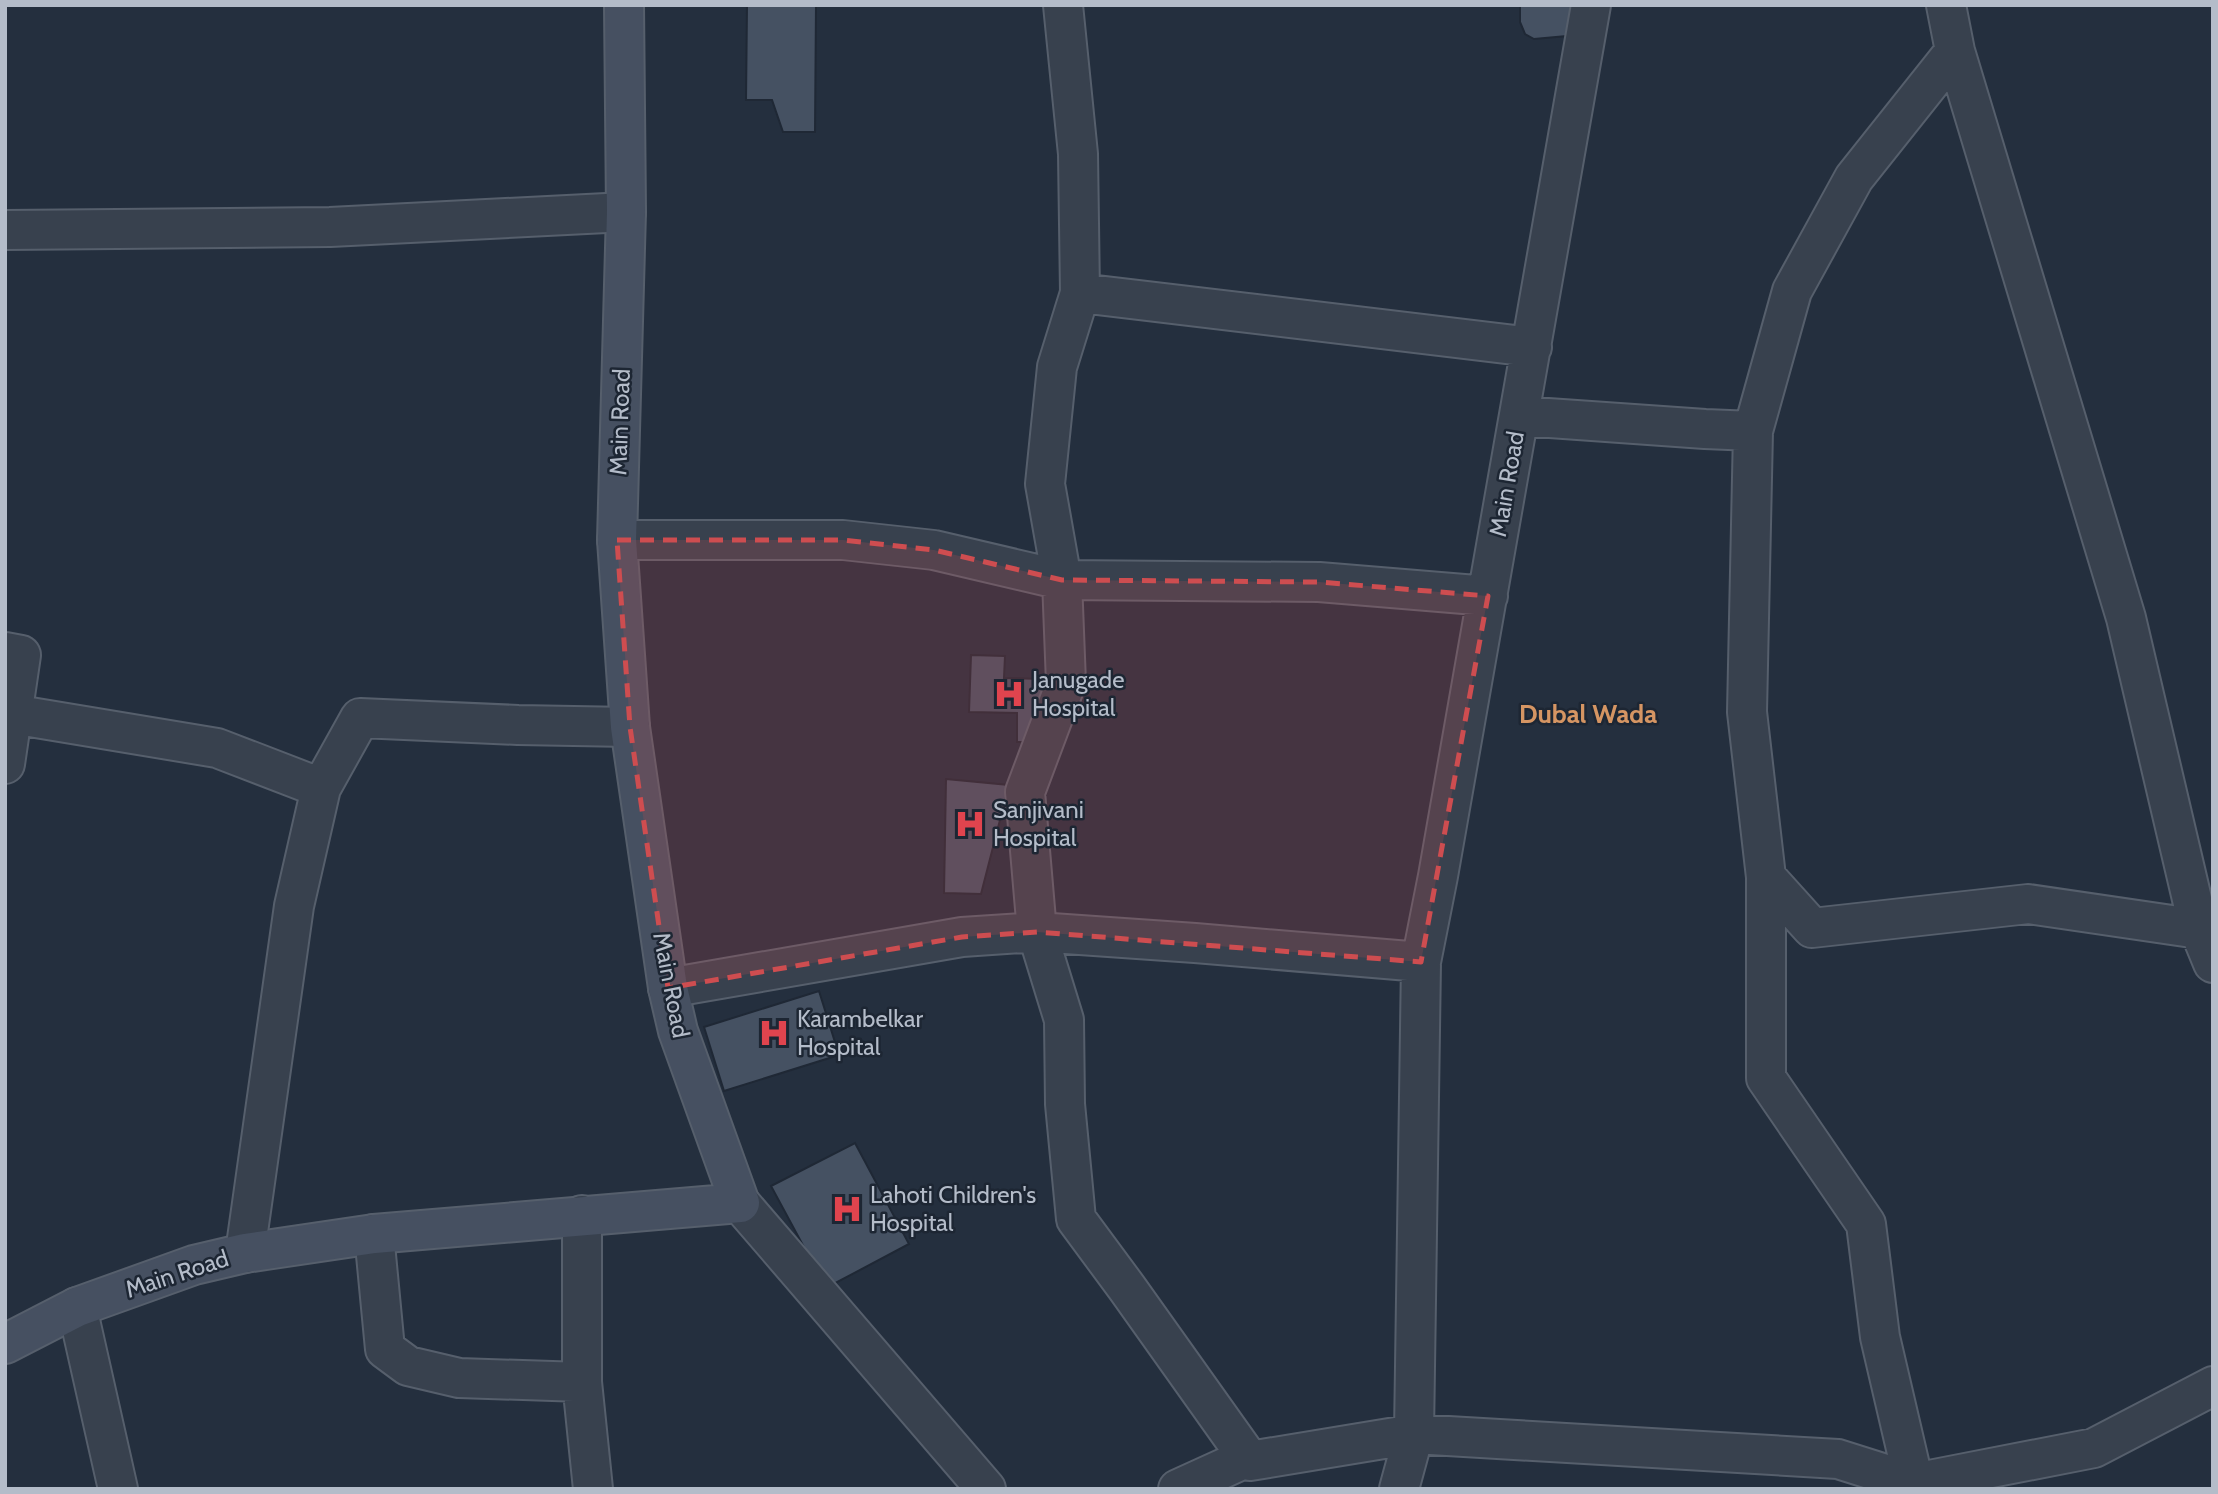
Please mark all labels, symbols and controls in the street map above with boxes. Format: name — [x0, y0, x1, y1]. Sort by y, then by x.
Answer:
street label: Main Road — [603, 368, 636, 476]
street label: Main Road — [1483, 429, 1530, 539]
place label: Janugade Hospital — [1031, 665, 1124, 722]
hospital icon: Janugade Hospital — [992, 677, 1026, 711]
district label: Dubal Wada — [1519, 698, 1657, 730]
place label: Sanjivani Hospital — [993, 795, 1084, 852]
hospital icon: Sanjivani Hospital — [953, 807, 987, 841]
street label: Main Road — [647, 930, 696, 1040]
place label: Karambelkar Hospital — [797, 1004, 924, 1061]
hospital icon: Karambelkar Hospital — [757, 1016, 791, 1050]
place label: Lahoti Children's Hospital — [870, 1180, 1036, 1237]
hospital icon: Lahoti Children's Hospital — [830, 1192, 864, 1226]
street label: Main Road — [122, 1243, 232, 1304]

